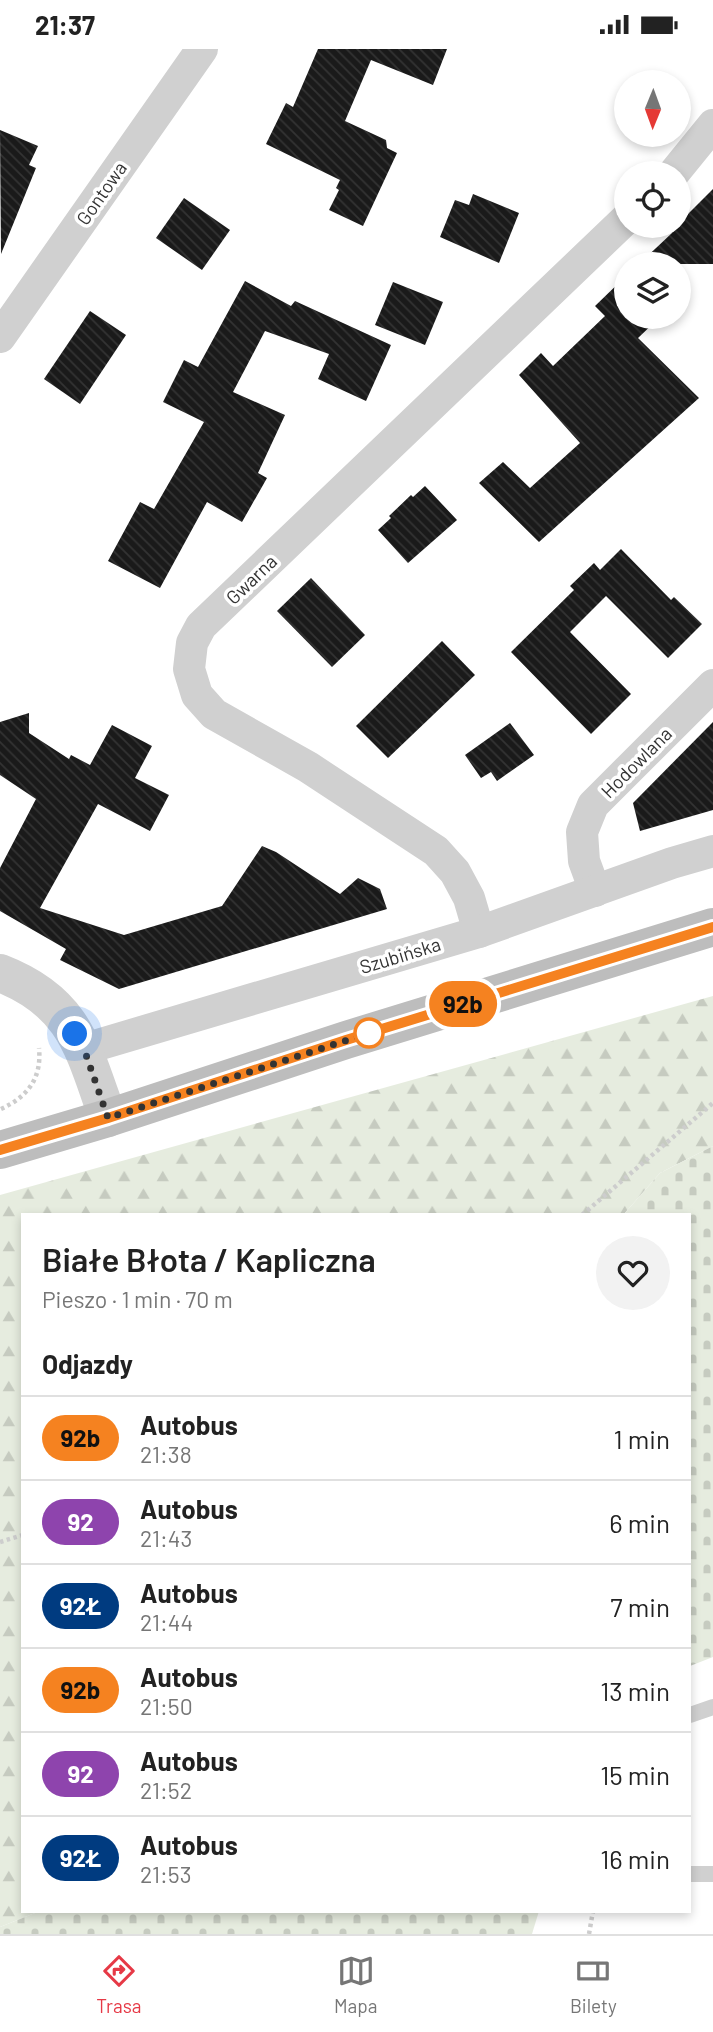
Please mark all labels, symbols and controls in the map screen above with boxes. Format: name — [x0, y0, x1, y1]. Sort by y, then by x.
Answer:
text: 21:37 — [35, 9, 95, 40]
north arrow — [614, 70, 691, 147]
map controls — [614, 70, 691, 329]
street label: Gontowa — [71, 157, 131, 229]
button: locate — [614, 161, 691, 238]
button: layers — [614, 252, 691, 329]
street label: Gwarna — [221, 549, 281, 609]
street label: Hodowlana — [596, 722, 676, 802]
street label: Szubińska — [357, 932, 443, 978]
line badge: 92b — [423, 981, 503, 1027]
text: 92b — [443, 989, 483, 1018]
your location — [57, 1016, 92, 1051]
unlabelled marker — [354, 1018, 384, 1048]
button: heart — [596, 1236, 670, 1310]
text: Białe Błota / Kapliczna — [42, 1239, 376, 1279]
text: Pieszo · 1 min · 70 m — [42, 1285, 233, 1313]
text: Odjazdy — [42, 1348, 133, 1379]
text: Autobus — [140, 1409, 238, 1440]
text: 92b — [61, 1423, 100, 1452]
text: 1 min — [614, 1423, 670, 1454]
text: 21:38 — [140, 1440, 192, 1468]
text: Autobus — [140, 1493, 238, 1524]
text: 92 — [67, 1507, 94, 1536]
text: 6 min — [609, 1507, 670, 1538]
text: 21:43 — [140, 1524, 192, 1552]
text: Autobus — [140, 1577, 238, 1608]
text: 92Ł — [60, 1591, 101, 1620]
text: 7 min — [610, 1591, 670, 1622]
text: 21:44 — [140, 1608, 193, 1636]
text: Autobus — [140, 1661, 238, 1692]
text: 92b — [61, 1675, 100, 1704]
text: 13 min — [600, 1675, 670, 1706]
text: 21:50 — [140, 1692, 193, 1720]
text: Autobus — [140, 1745, 238, 1776]
text: 92 — [67, 1759, 94, 1788]
text: 15 min — [600, 1759, 670, 1790]
text: 21:52 — [140, 1776, 192, 1804]
text: Autobus — [140, 1829, 238, 1860]
text: 92Ł — [60, 1843, 101, 1872]
text: 16 min — [600, 1843, 670, 1874]
text: 21:53 — [140, 1860, 192, 1888]
tab: Trasa — [96, 1952, 141, 2017]
tab: Mapa — [334, 1952, 377, 2017]
tab: Bilety — [570, 1952, 617, 2017]

